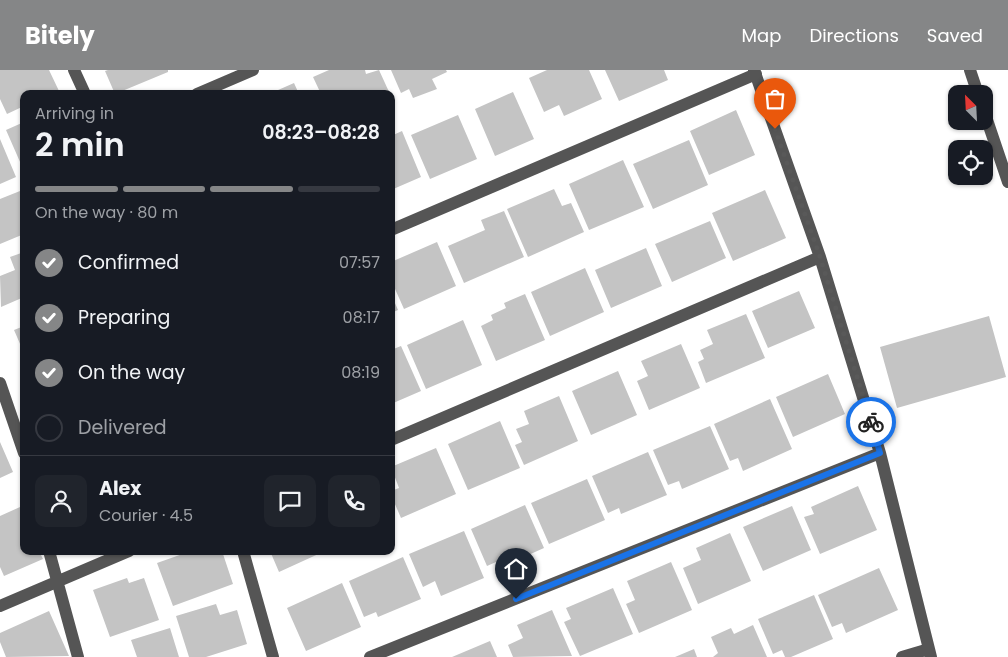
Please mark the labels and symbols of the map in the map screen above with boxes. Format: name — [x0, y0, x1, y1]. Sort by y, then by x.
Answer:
pin — [754, 78, 796, 129]
north arrow — [948, 85, 992, 130]
courier — [846, 397, 896, 447]
pin — [495, 548, 537, 599]

